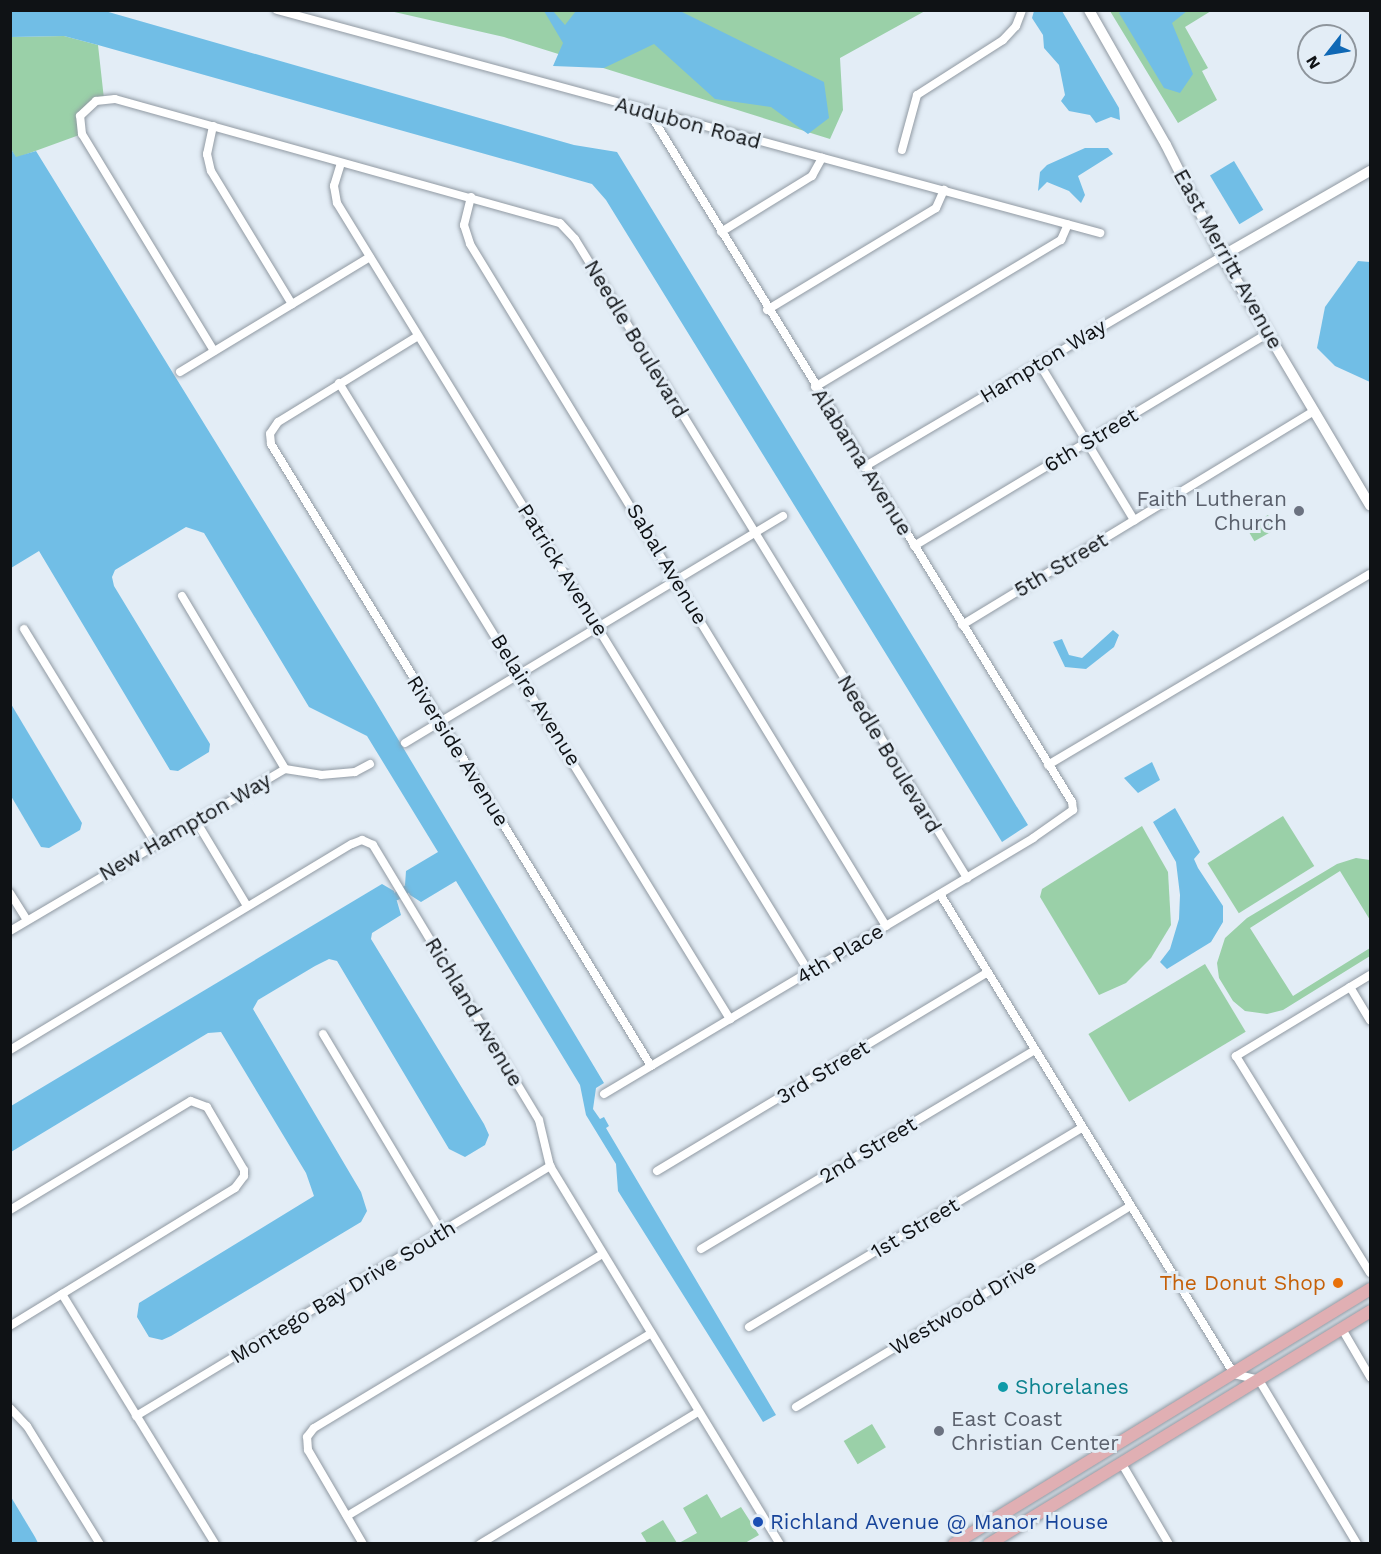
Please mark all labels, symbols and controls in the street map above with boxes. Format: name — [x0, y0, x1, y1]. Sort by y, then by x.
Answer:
north arrow — [1297, 24, 1357, 84]
text: N — [1302, 53, 1324, 72]
street label: Audubon Road — [612, 91, 764, 155]
street label: East Merritt Avenue — [1168, 164, 1288, 354]
street label: Needle Boulevard — [579, 255, 693, 423]
street label: Hampton Way — [975, 313, 1111, 409]
street label: Alabama Avenue — [806, 383, 918, 541]
street label: 6th Street — [1040, 402, 1142, 478]
place label: Faith Lutheran Church — [1136, 486, 1287, 536]
street label: Sabal Avenue — [621, 498, 713, 630]
street label: Patrick Avenue — [512, 499, 614, 641]
marker: Faith Lutheran Church — [1292, 504, 1306, 518]
street label: 5th Street — [1010, 527, 1112, 603]
street label: Belaire Avenue — [485, 629, 587, 771]
street label: Needle Boulevard — [832, 670, 946, 838]
street label: Riverside Avenue — [401, 671, 515, 831]
street label: New Hampton Way — [94, 767, 276, 887]
street label: 4th Place — [792, 918, 888, 990]
street label: Richland Avenue — [419, 933, 529, 1091]
street label: 3rd Street — [772, 1034, 874, 1110]
street label: 2nd Street — [815, 1111, 921, 1189]
street label: 1st Street — [866, 1192, 964, 1264]
street label: Montego Bay Drive South — [226, 1215, 460, 1369]
street label: Westwood Drive — [885, 1253, 1041, 1361]
place label: The Donut Shop — [1160, 1270, 1326, 1296]
marker: The Donut Shop — [1331, 1276, 1345, 1290]
place label: Shorelanes — [1015, 1374, 1129, 1400]
marker: Shorelanes — [996, 1380, 1010, 1394]
place label: East Coast Christian Center — [951, 1406, 1119, 1456]
marker: East Coast Christian Center — [932, 1424, 946, 1438]
place label: Richland Avenue @ Manor House — [770, 1509, 1110, 1535]
marker: Richland Avenue @ Manor House — [751, 1515, 765, 1529]

